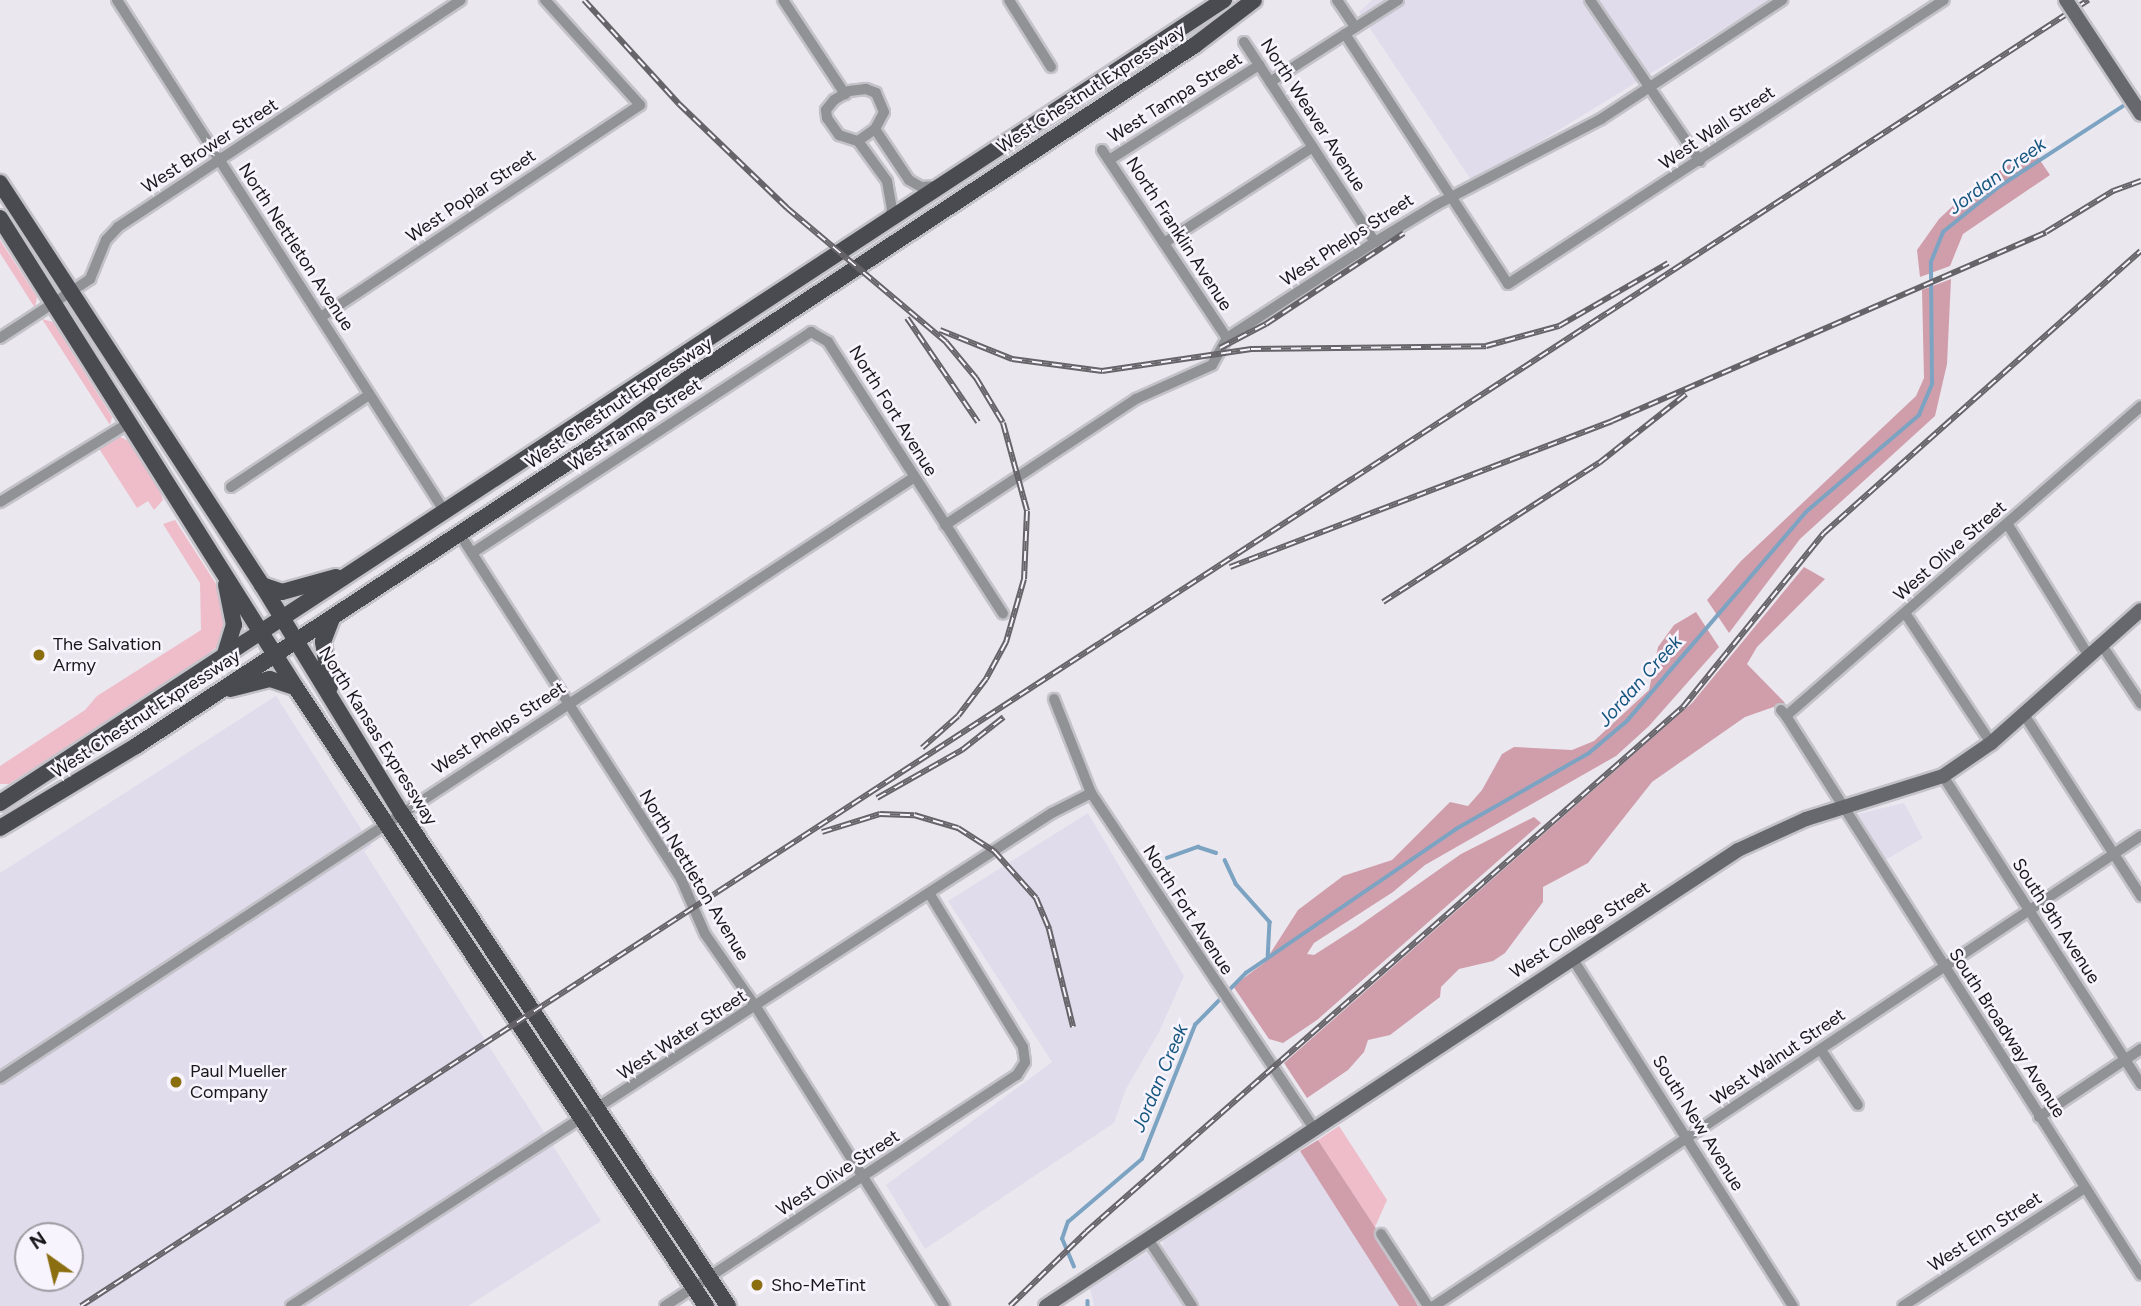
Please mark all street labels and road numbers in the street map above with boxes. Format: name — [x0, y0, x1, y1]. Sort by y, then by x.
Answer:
street label: West Chestnut Expressway — [993, 20, 1189, 158]
street label: North Weaver Avenue — [1256, 35, 1370, 195]
street label: West Tampa Street — [1104, 48, 1246, 148]
street label: West Wall Street — [1655, 81, 1779, 175]
street label: West Brower Street — [138, 94, 282, 198]
street label: West Poplar Street — [402, 145, 540, 247]
street label: North Franklin Avenue — [1121, 153, 1237, 315]
street label: North Nettleton Avenue — [234, 159, 358, 335]
street label: West Phelps Street — [1276, 189, 1418, 291]
street label: West Chestnut Expressway — [522, 332, 716, 474]
street label: North Fort Avenue — [844, 342, 942, 480]
street label: West Tampa Street — [565, 374, 705, 476]
street label: West Olive Street — [1889, 496, 2011, 606]
street label: North Kansas Expressway — [314, 642, 442, 830]
street label: West Chestnut Expressway — [48, 645, 244, 783]
street label: West Phelps Street — [428, 677, 570, 779]
street label: North Nettleton Avenue — [634, 786, 754, 964]
street label: North Fort Avenue — [1138, 841, 1238, 979]
street label: South 9th Avenue — [2007, 854, 2105, 988]
street label: West College Street — [1506, 877, 1654, 983]
street label: South Broadway Avenue — [1944, 944, 2070, 1122]
street label: West Water Street — [614, 985, 750, 1085]
street label: West Walnut Street — [1707, 1004, 1849, 1110]
street label: South New Avenue — [1648, 1051, 1748, 1195]
street label: West Olive Street — [773, 1125, 903, 1221]
street label: West Elm Street — [1924, 1187, 2046, 1277]

